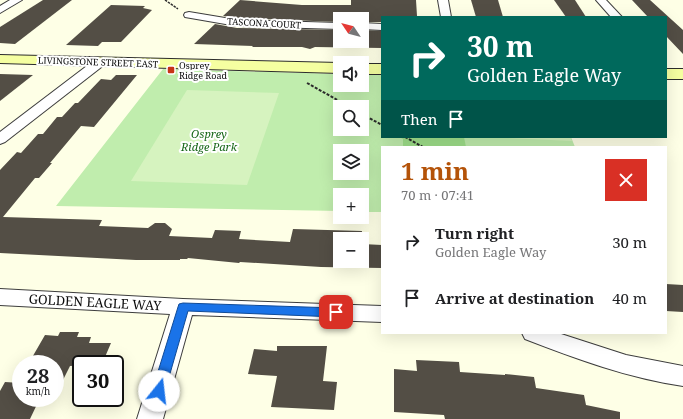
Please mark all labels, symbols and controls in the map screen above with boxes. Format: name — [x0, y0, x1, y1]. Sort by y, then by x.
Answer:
north arrow — [333, 12, 369, 48]
map controls — [333, 12, 369, 268]
street label: TASCONA COURT — [227, 15, 302, 31]
text: 30 m — [467, 27, 534, 65]
icon: right — [401, 32, 453, 84]
street label: LIVINGSTONE STREET EAST — [38, 53, 159, 71]
button: sound — [333, 56, 369, 92]
place label: Osprey Ridge Road — [179, 59, 227, 82]
text: Golden Eagle Way — [467, 63, 621, 87]
marker: Osprey Ridge Road — [166, 65, 176, 75]
button: search — [333, 100, 369, 136]
icon: arrive — [445, 108, 467, 130]
text: Then — [401, 109, 437, 129]
park label: Osprey Ridge Park — [180, 126, 238, 154]
button: layers — [333, 144, 369, 180]
text: 1 min — [401, 154, 469, 187]
button: close — [605, 159, 647, 201]
text: 70 m · 07:41 — [401, 186, 474, 204]
button: + — [333, 188, 369, 224]
text: Turn right — [435, 223, 514, 243]
icon: right — [401, 231, 423, 253]
button: − — [333, 232, 369, 268]
text: 30 m — [612, 232, 647, 252]
text: Golden Eagle Way — [435, 243, 546, 261]
icon: arrive — [401, 287, 423, 309]
text: Arrive at destination — [435, 288, 594, 308]
text: 40 m — [612, 288, 647, 308]
street label: GOLDEN EAGLE WAY — [28, 290, 163, 315]
pin — [319, 295, 353, 329]
icon: arrive — [325, 301, 347, 323]
speed limit sign: 30 — [72, 355, 124, 407]
text: 28 — [27, 362, 49, 389]
position arrow — [138, 370, 180, 412]
text: km/h — [26, 384, 50, 398]

